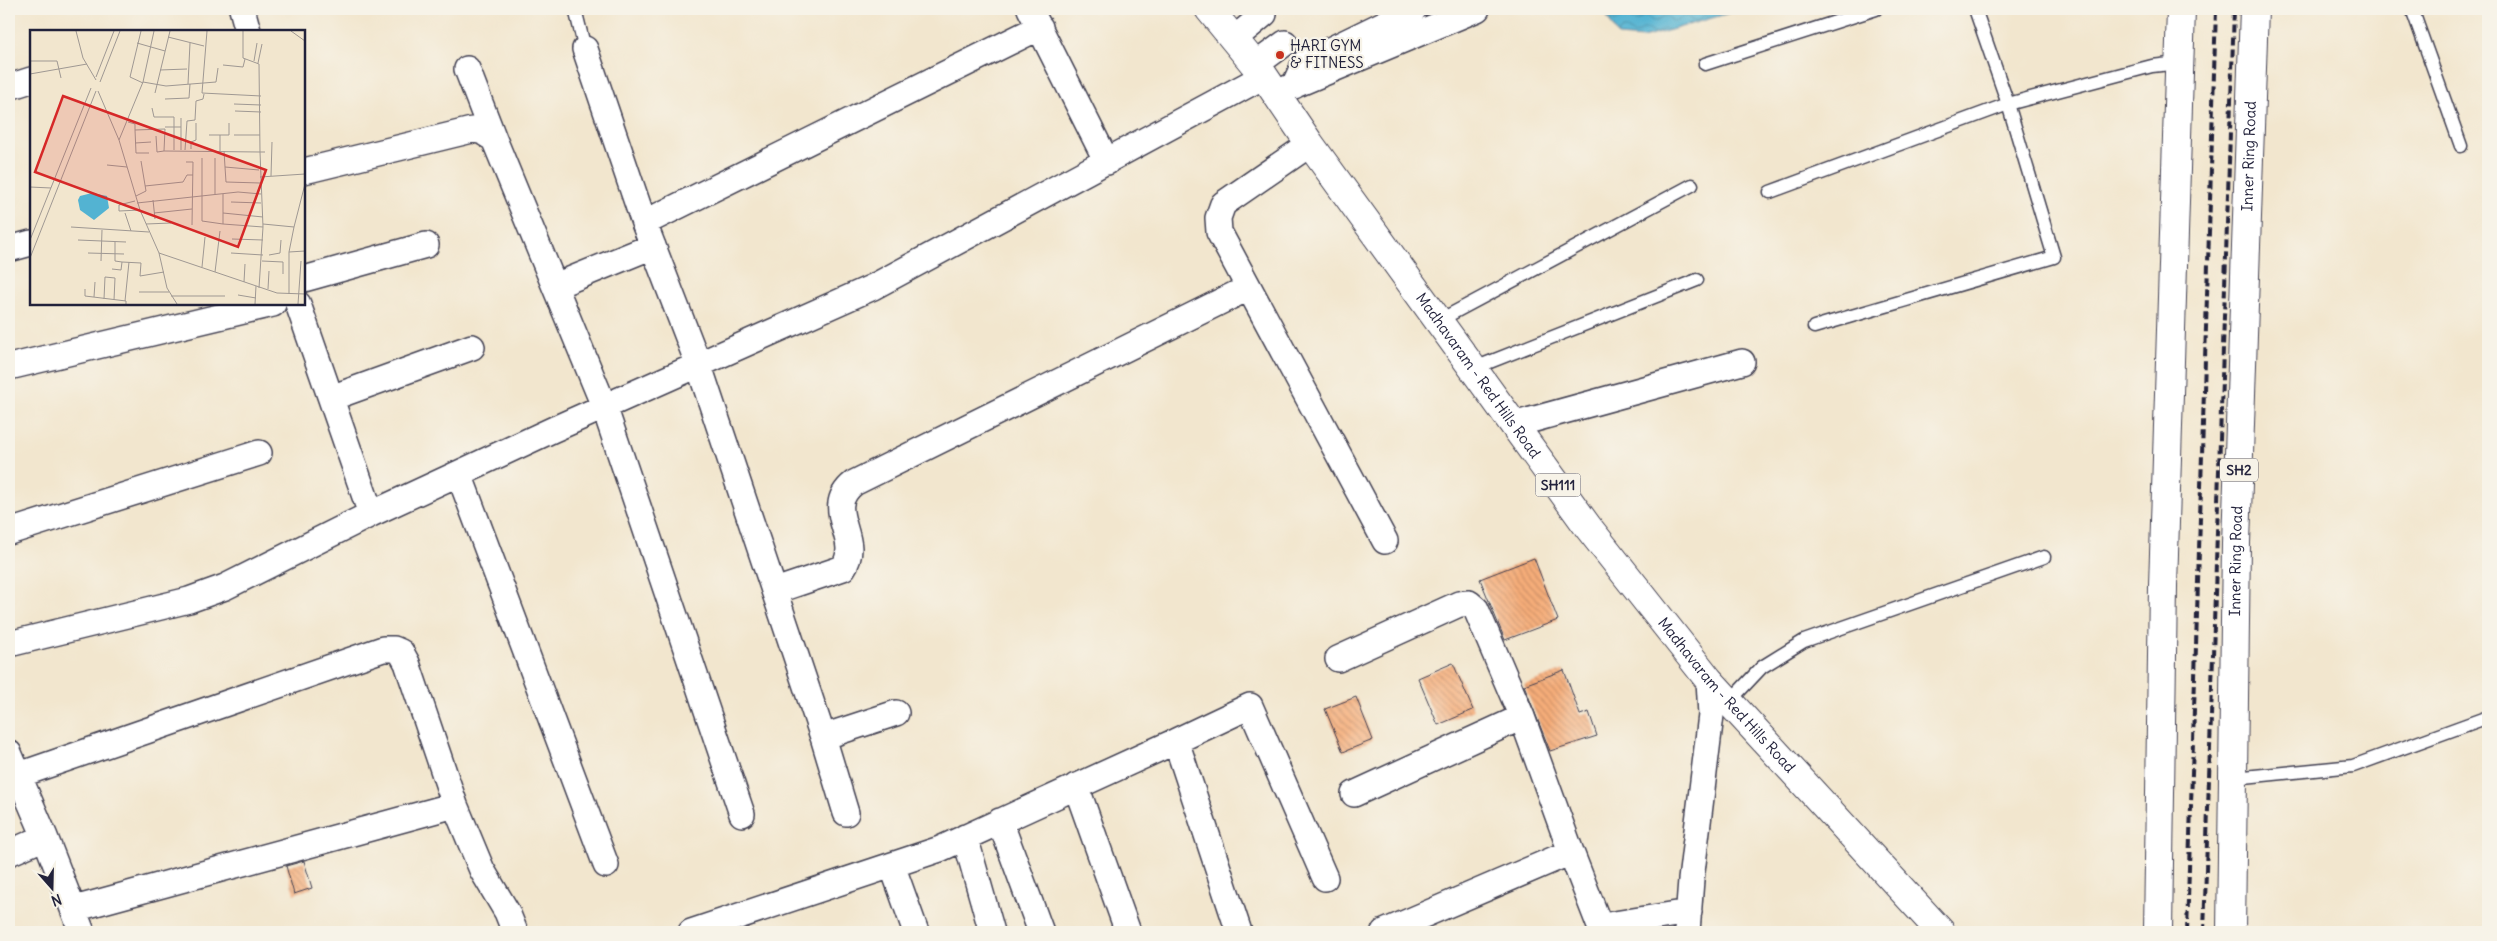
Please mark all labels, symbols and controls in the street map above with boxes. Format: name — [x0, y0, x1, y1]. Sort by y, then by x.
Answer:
inset map — [30, 30, 305, 305]
place label: HARI GYM & FITNESS — [1290, 36, 1364, 72]
marker: HARI GYM & FITNESS — [1274, 49, 1286, 61]
street label: Inner Ring Road — [2237, 101, 2260, 212]
street label: Madhavaram - Red Hills Road — [1412, 289, 1545, 462]
road number: SH2 — [2220, 458, 2258, 482]
road number: SH111 — [1536, 474, 1580, 496]
street label: Inner Ring Road — [2225, 505, 2246, 616]
street label: Madhavaram - Red Hills Road — [1654, 613, 1800, 777]
north arrow — [28, 864, 78, 914]
text: N — [49, 890, 64, 910]

